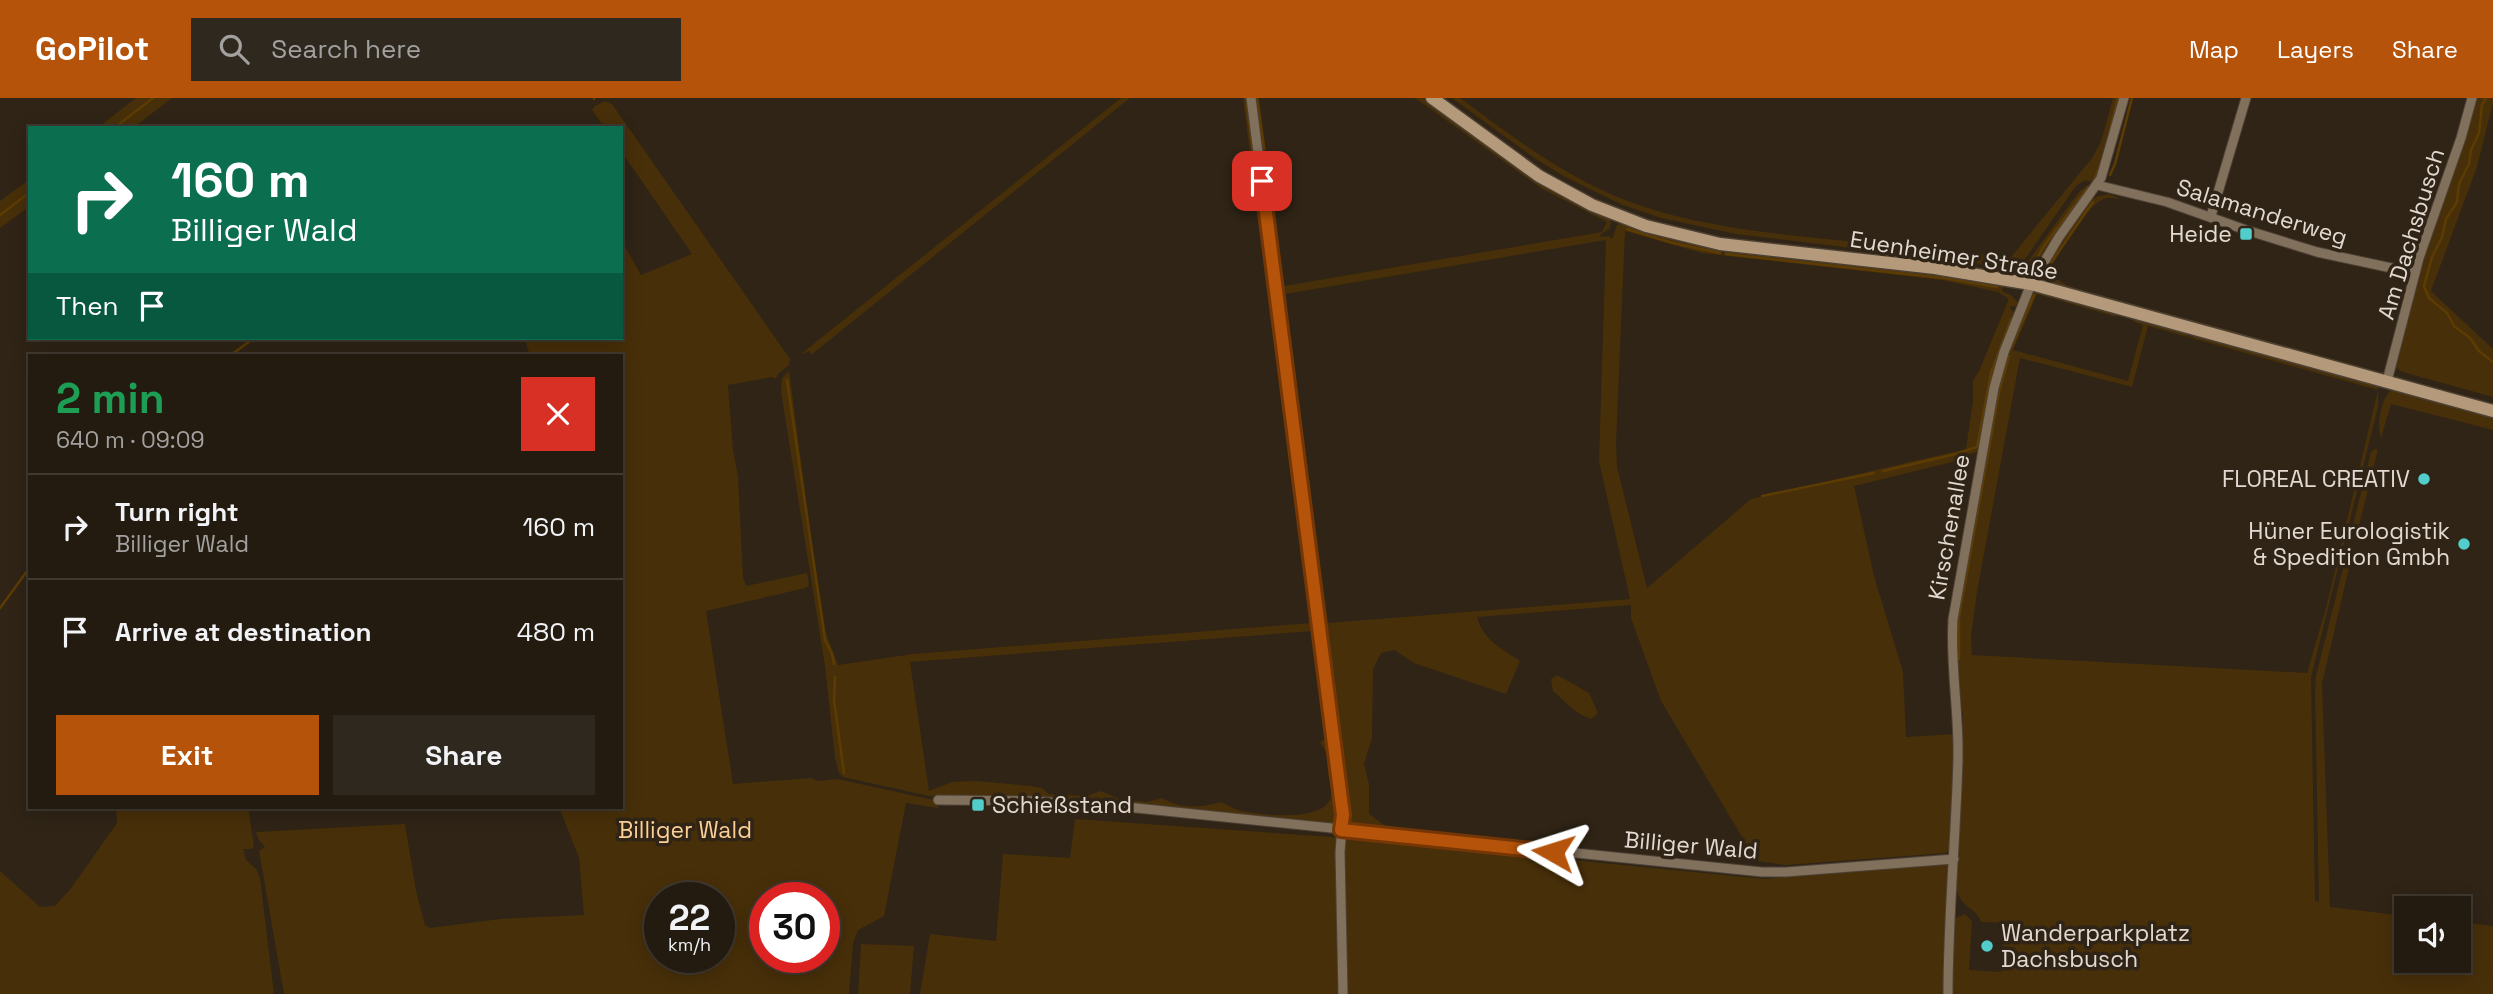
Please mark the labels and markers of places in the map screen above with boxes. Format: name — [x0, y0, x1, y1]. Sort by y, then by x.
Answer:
pin — [1232, 151, 1292, 211]
place label: Heide — [2169, 219, 2232, 249]
marker: Heide — [2238, 226, 2254, 242]
place label: FLOREAL CREATIV — [2222, 464, 2410, 494]
marker: FLOREAL CREATIV — [2416, 471, 2432, 487]
place label: Hüner Eurologistik & Spedition Gmbh — [2248, 516, 2450, 572]
marker: Hüner Eurologistik & Spedition Gmbh — [2456, 536, 2472, 552]
place label: Schießstand — [992, 790, 1132, 820]
marker: Schießstand — [970, 797, 986, 813]
place label: Wanderparkplatz Dachsbusch — [2001, 918, 2190, 974]
marker: Wanderparkplatz Dachsbusch — [1979, 938, 1995, 954]

